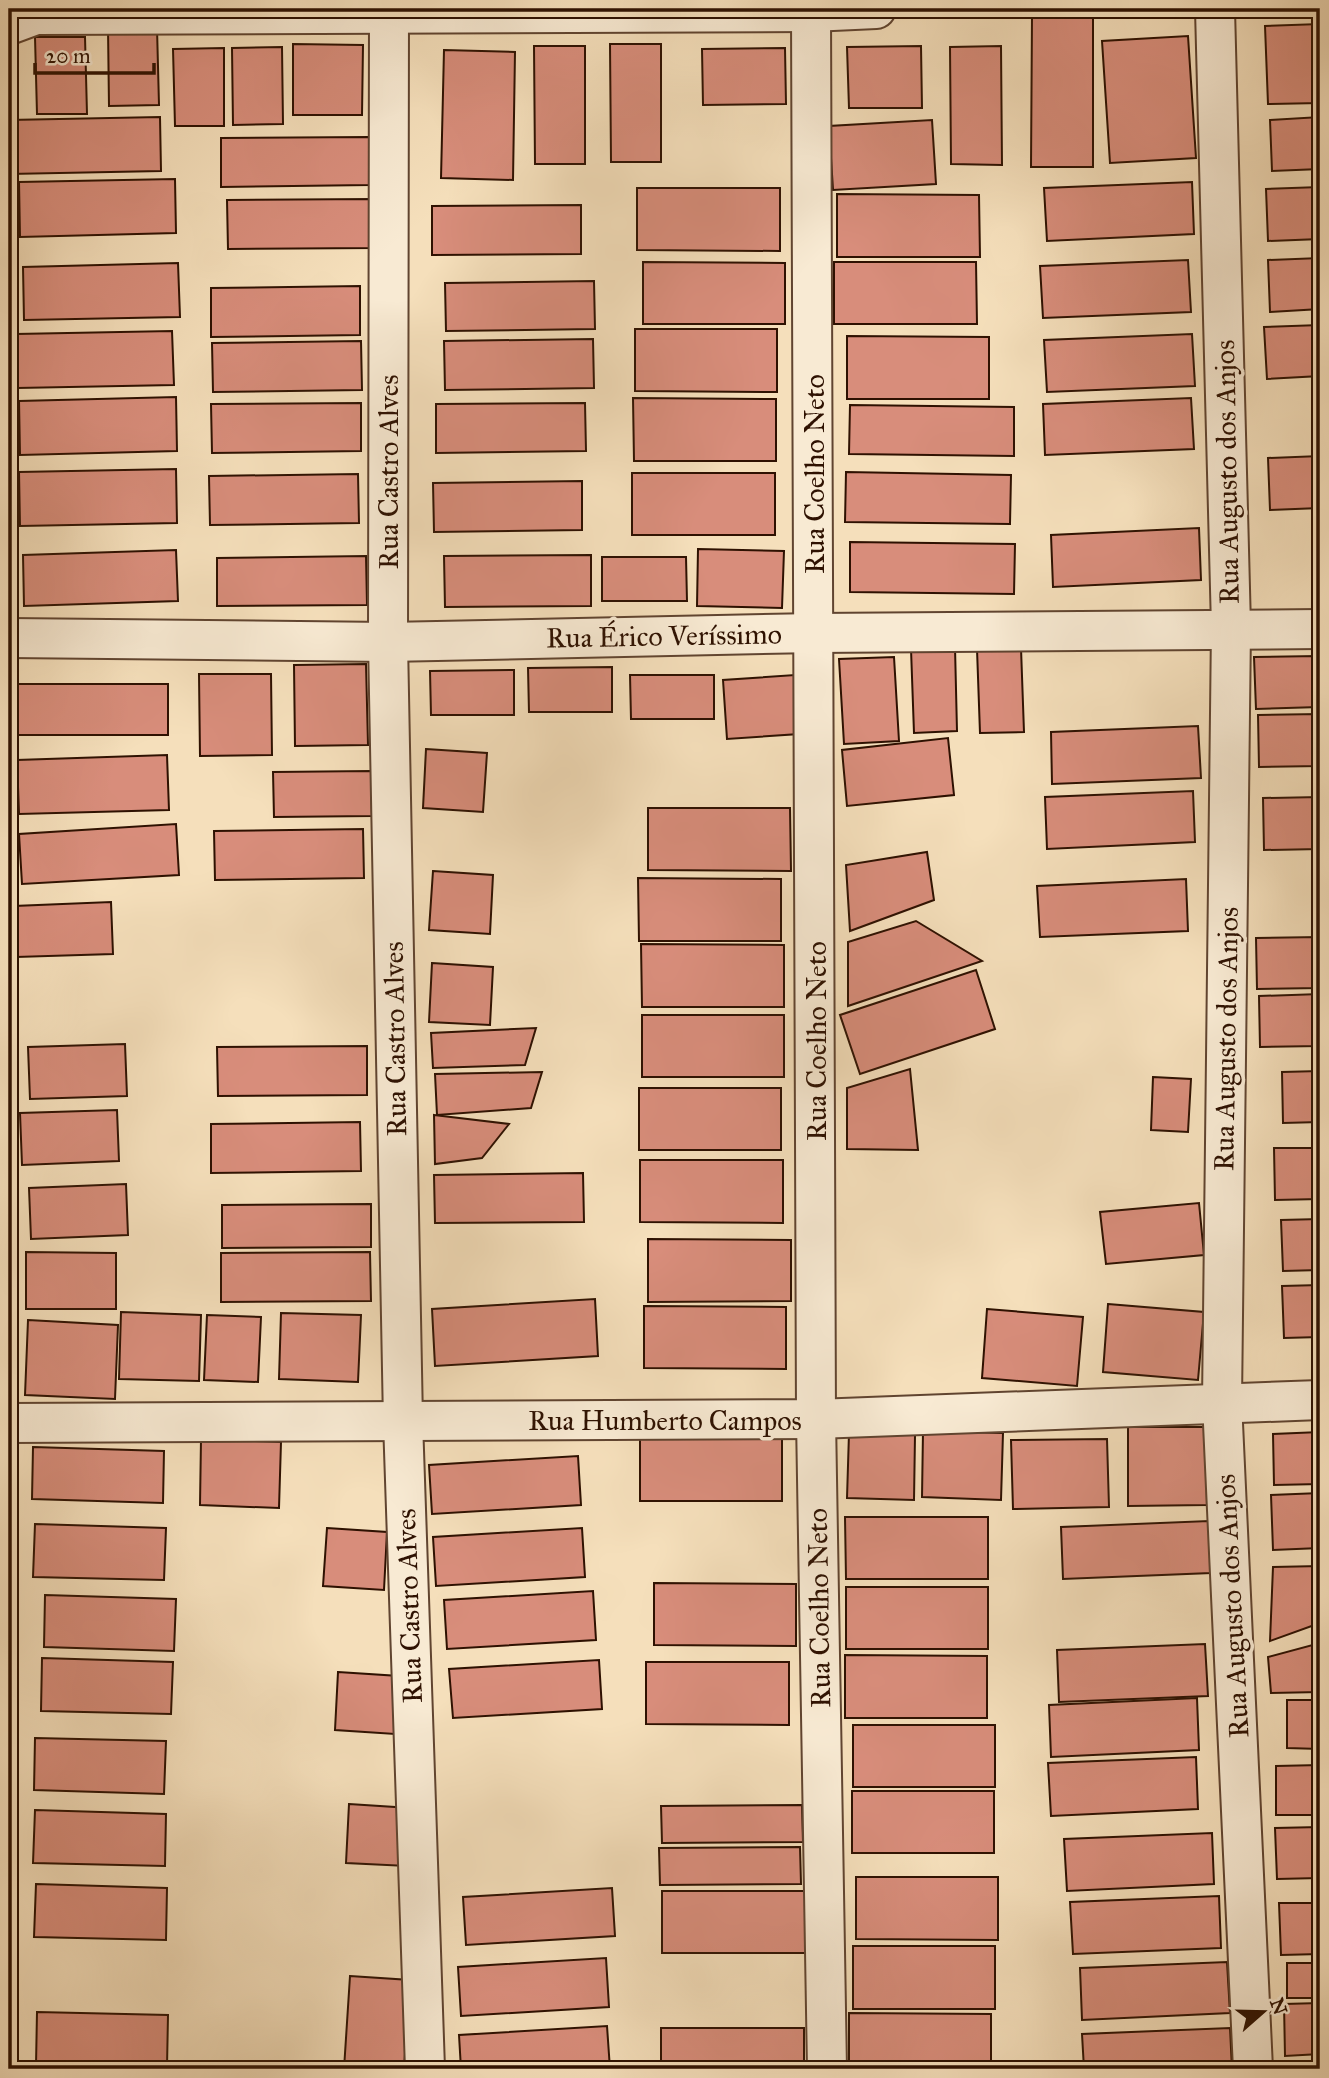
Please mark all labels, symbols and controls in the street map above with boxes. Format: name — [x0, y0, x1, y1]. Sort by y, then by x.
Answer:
scale bar — [35, 32, 154, 76]
text: 20 m — [46, 43, 91, 69]
street label: Rua Augusto dos Anjos — [1207, 339, 1247, 605]
street label: Rua Castro Alves — [371, 374, 406, 570]
street label: Rua Coelho Neto — [797, 374, 832, 574]
street label: Rua Érico Veríssimo — [546, 616, 782, 656]
street label: Rua Augusto dos Anjos — [1206, 906, 1246, 1172]
street label: Rua Castro Alves — [376, 941, 414, 1137]
street label: Rua Coelho Neto — [799, 941, 834, 1141]
street label: Rua Humberto Campos — [528, 1403, 802, 1438]
street label: Rua Augusto dos Anjos — [1208, 1473, 1256, 1739]
street label: Rua Castro Alves — [388, 1508, 430, 1704]
street label: Rua Coelho Neto — [800, 1508, 838, 1708]
north arrow — [1228, 1976, 1298, 2046]
text: N — [1265, 1995, 1292, 2018]

